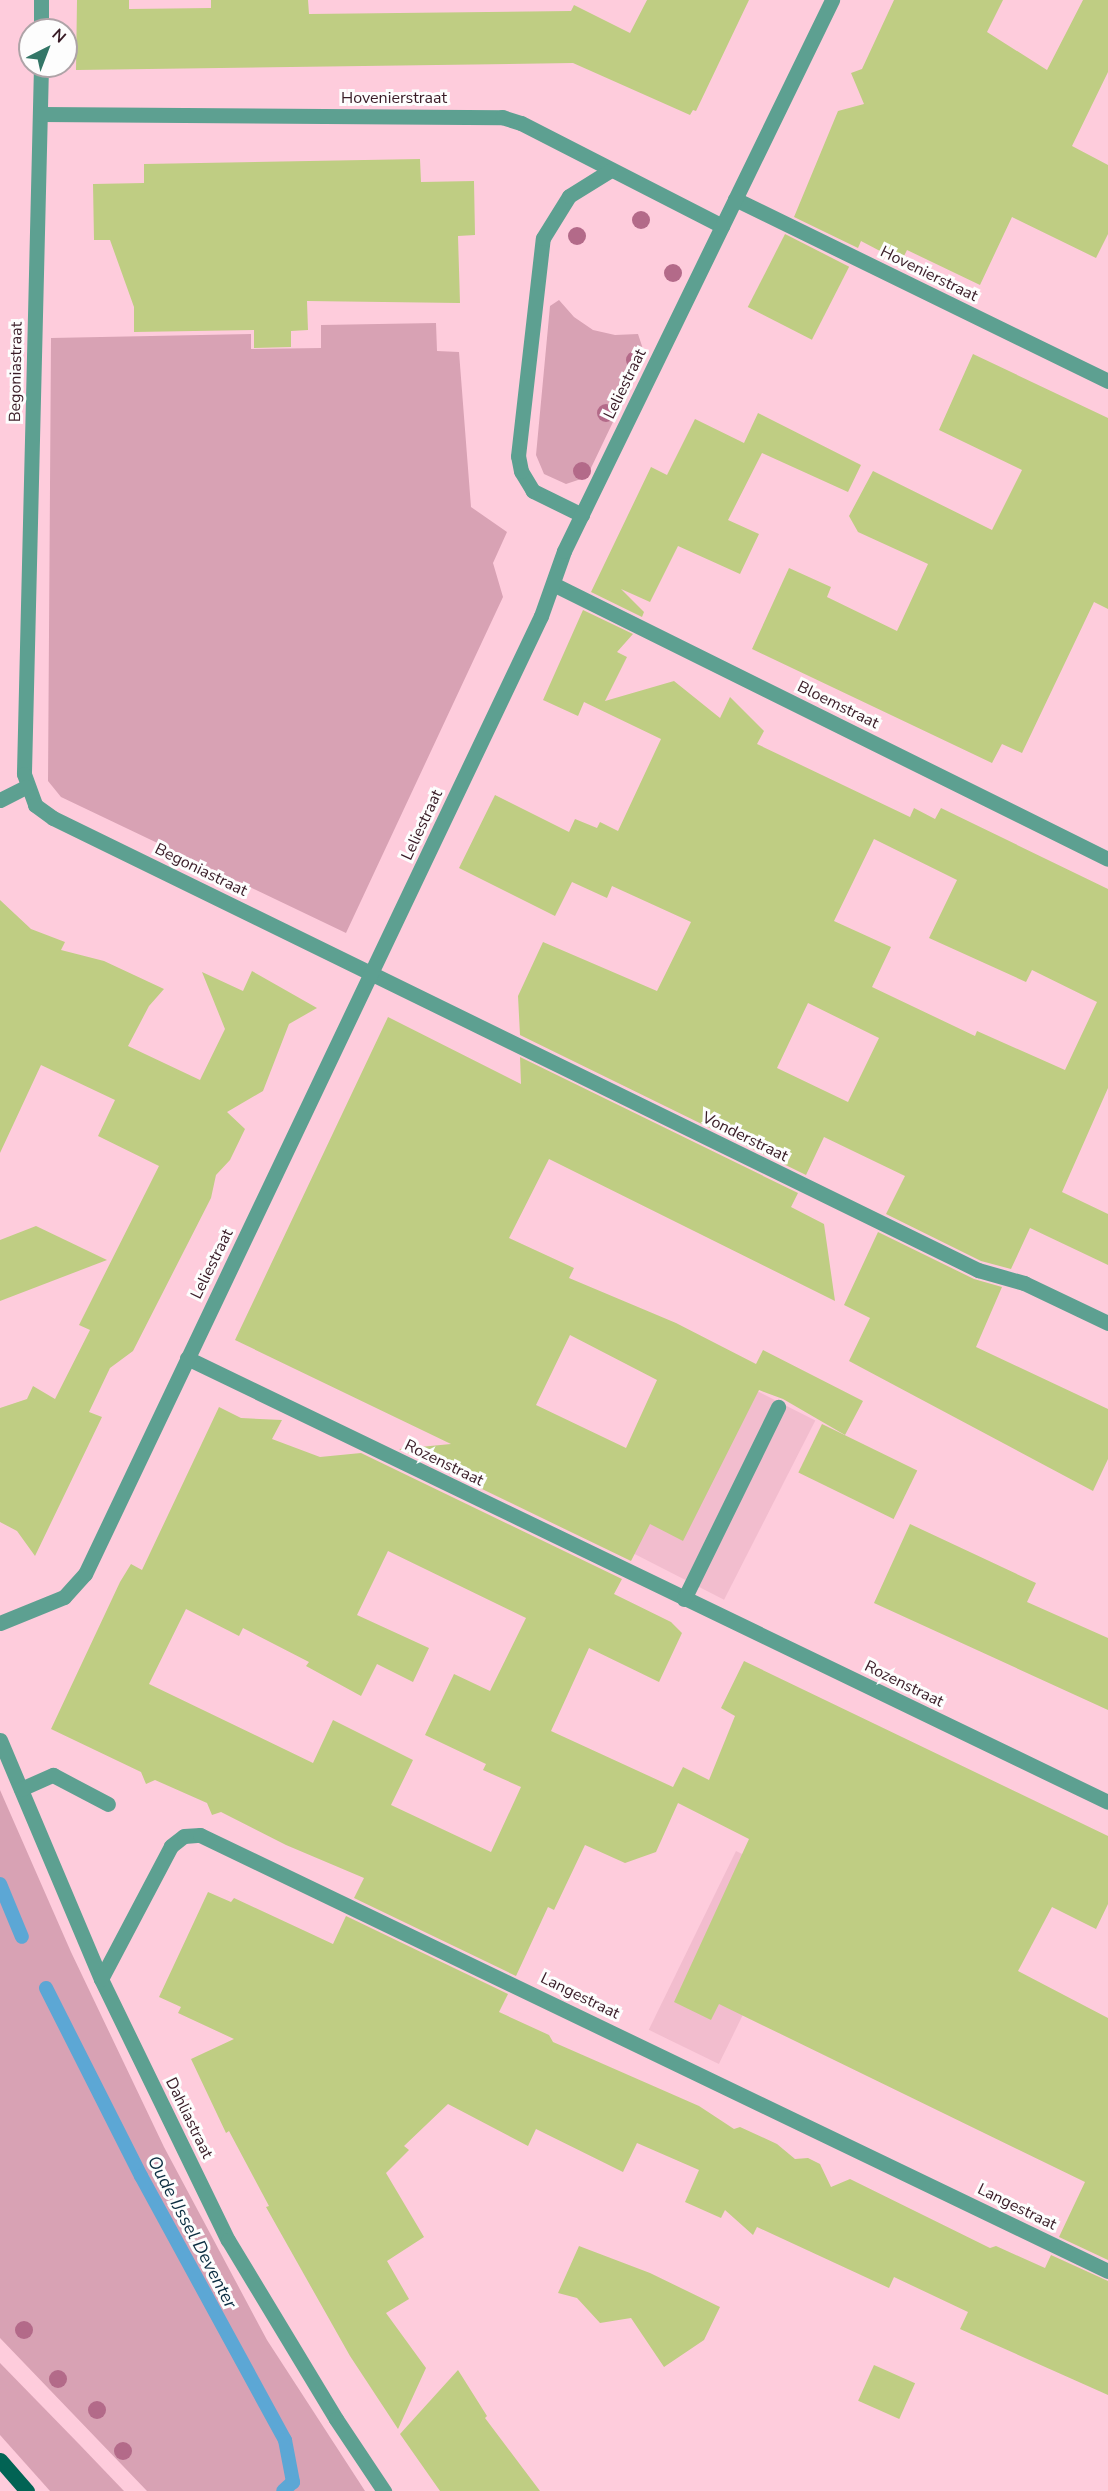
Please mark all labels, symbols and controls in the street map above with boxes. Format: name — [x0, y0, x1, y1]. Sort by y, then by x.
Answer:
north arrow — [18, 18, 78, 78]
text: N — [47, 24, 71, 48]
street label: Hovenierstraat — [341, 88, 447, 108]
street label: Hovenierstraat — [877, 242, 981, 306]
street label: Begoniastraat — [6, 322, 26, 422]
street label: Leliestraat — [600, 346, 650, 422]
street label: Bloemstraat — [794, 677, 882, 733]
street label: Leliestraat — [397, 787, 447, 863]
street label: Begoniastraat — [152, 839, 250, 901]
street label: Vonderstraat — [699, 1108, 791, 1166]
street label: Leliestraat — [187, 1226, 237, 1302]
street label: Rozenstraat — [401, 1436, 487, 1490]
street label: Rozenstraat — [861, 1657, 947, 1711]
street label: Langestraat — [537, 1969, 623, 2023]
street label: Dahliastraat — [161, 2074, 217, 2162]
water label: Oude IJssel Deventer — [143, 2152, 241, 2312]
street label: Langestraat — [974, 2180, 1060, 2234]

